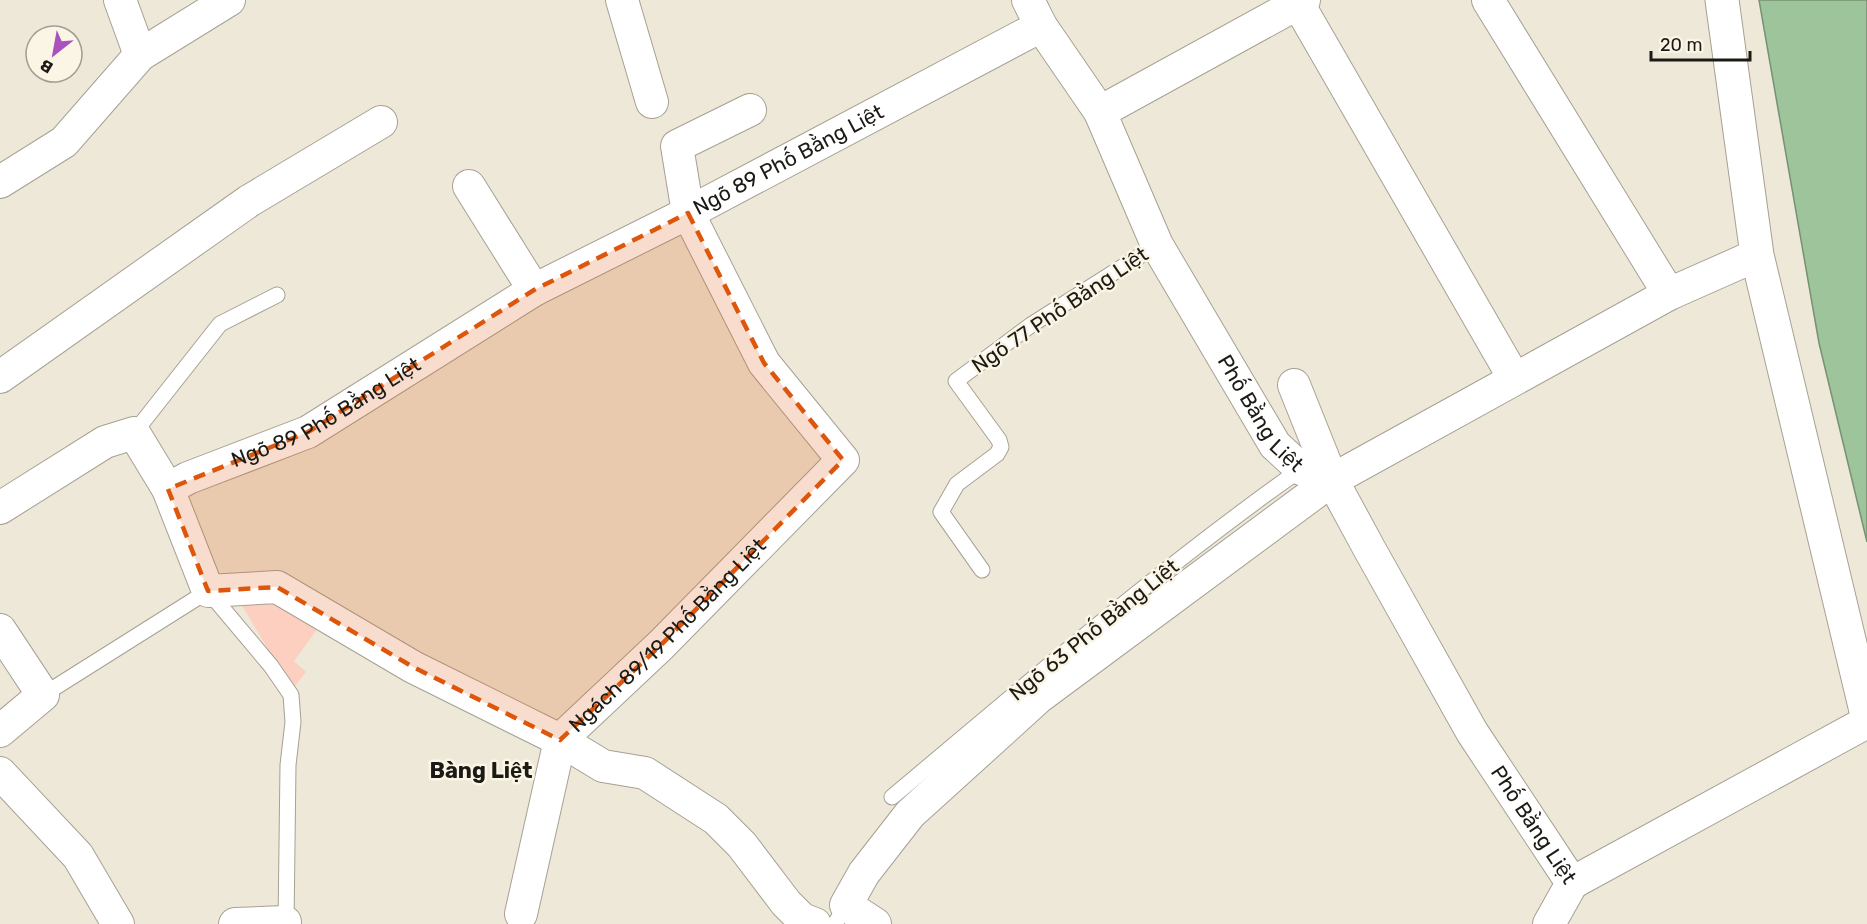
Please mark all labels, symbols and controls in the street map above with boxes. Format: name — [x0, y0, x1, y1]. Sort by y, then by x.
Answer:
north arrow — [24, 24, 84, 84]
scale bar — [1651, 24, 1750, 62]
text: 20 m — [1660, 34, 1702, 56]
text: B — [37, 55, 56, 77]
street label: Ngõ 89 Phố Bằng Liệt — [689, 99, 888, 220]
street label: Ngõ 77 Phố Bằng Liệt — [967, 241, 1153, 378]
street label: Phố Bằng Liệt — [1213, 350, 1309, 477]
street label: Ngõ 89 Phố Bằng Liệt — [228, 352, 425, 472]
street label: Ngách 89/19 Phố Bằng Liệt — [563, 533, 771, 737]
street label: Ngõ 63 Phố Bằng Liệt — [1004, 553, 1184, 706]
district label: Bàng Liệt — [429, 757, 533, 784]
street label: Phố Bằng Liệt — [1486, 761, 1582, 888]

